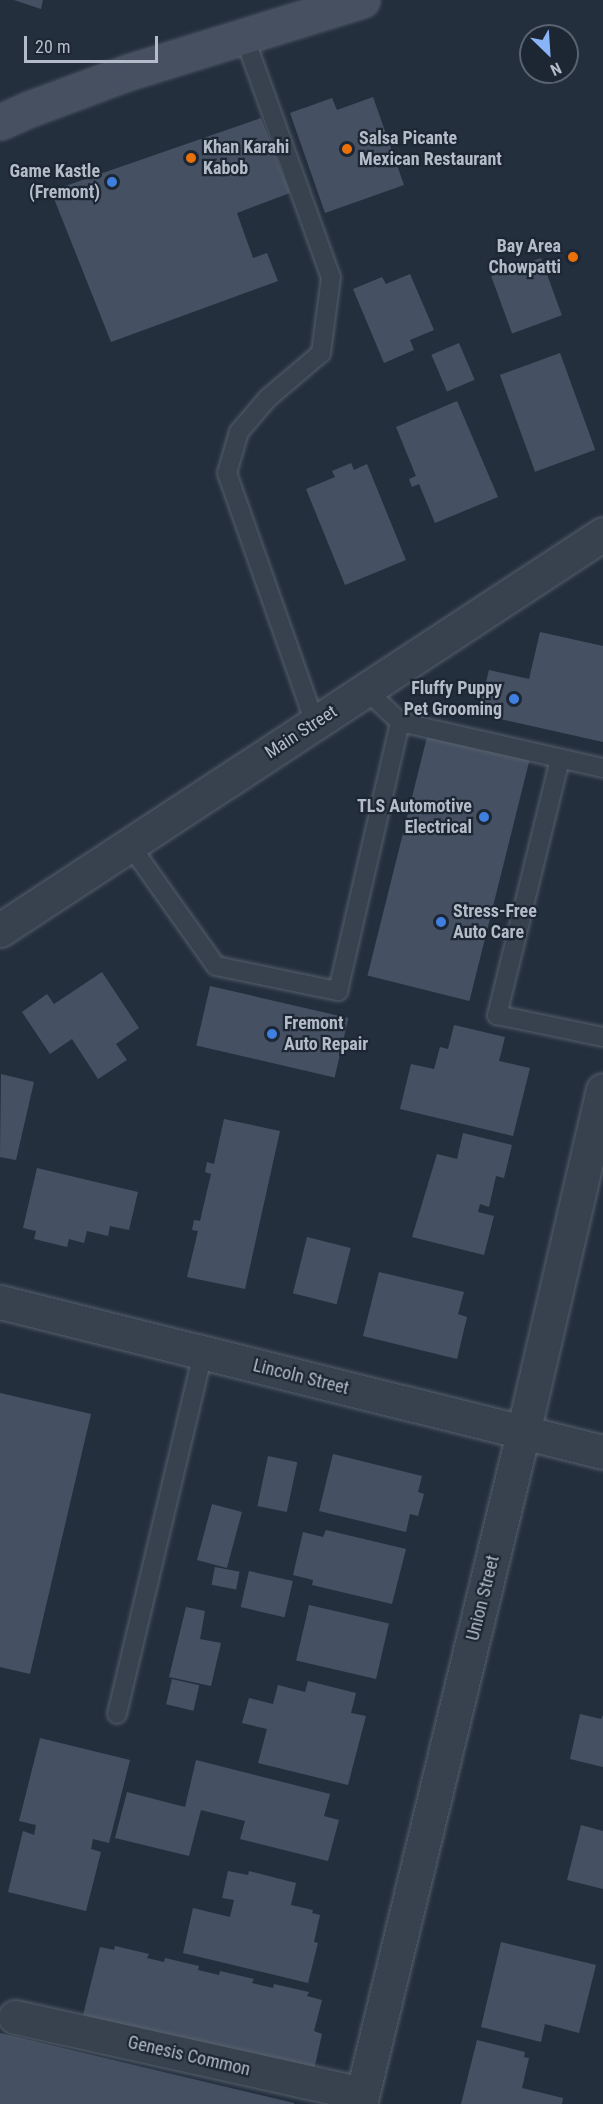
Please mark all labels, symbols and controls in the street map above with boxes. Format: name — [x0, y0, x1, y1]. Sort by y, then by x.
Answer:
scale bar — [27, 24, 160, 62]
north arrow — [519, 24, 579, 84]
text: 20 m — [35, 36, 70, 57]
text: N — [548, 58, 564, 80]
place label: Salsa Picante Mexican Restaurant — [359, 128, 502, 170]
place label: Khan Karahi Kabob — [203, 137, 289, 180]
marker: Salsa Picante Mexican Restaurant — [340, 142, 354, 156]
marker: Khan Karahi Kabob — [184, 151, 198, 165]
place label: Game Kastle (Fremont) — [10, 161, 100, 204]
marker: Game Kastle (Fremont) — [105, 175, 119, 189]
place label: Bay Area Chowpatti — [489, 236, 561, 278]
marker: Bay Area Chowpatti — [566, 250, 580, 264]
place label: Fluffy Puppy Pet Grooming — [404, 678, 502, 720]
marker: Fluffy Puppy Pet Grooming — [507, 692, 521, 706]
street label: Main Street — [261, 701, 341, 763]
place label: TLS Automotive Electrical — [357, 796, 472, 838]
marker: TLS Automotive Electrical — [477, 810, 491, 824]
place label: Stress-Free Auto Care — [453, 901, 537, 944]
marker: Stress-Free Auto Care — [434, 915, 448, 929]
place label: Fremont Auto Repair — [284, 1013, 368, 1056]
marker: Fremont Auto Repair — [265, 1027, 279, 1041]
street label: Lincoln Street — [251, 1355, 351, 1399]
street label: Union Street — [462, 1553, 504, 1643]
street label: Genesis Common — [126, 2031, 252, 2081]

